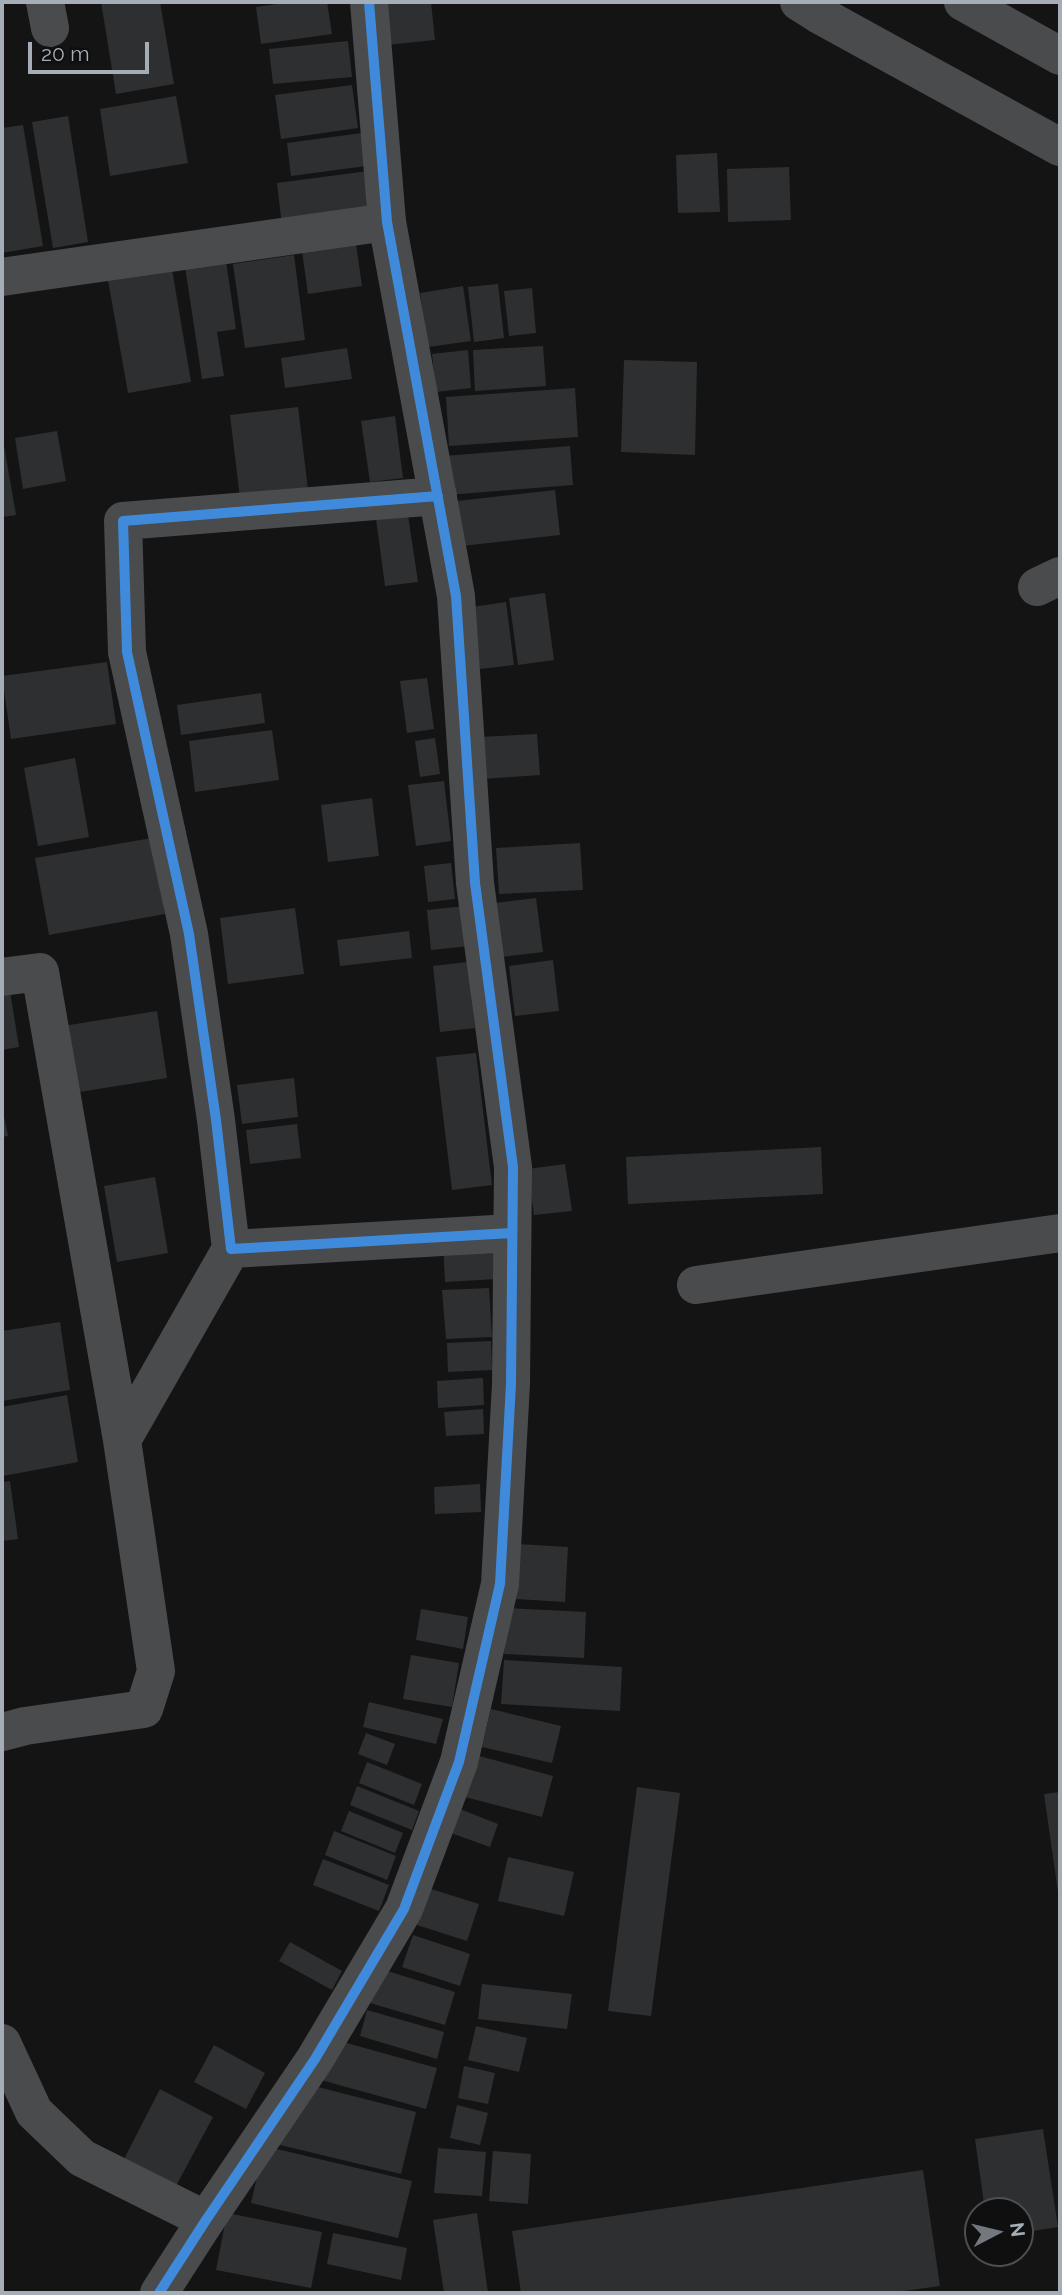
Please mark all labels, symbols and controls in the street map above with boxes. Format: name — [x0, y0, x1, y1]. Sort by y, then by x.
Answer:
scale bar — [32, 28, 152, 72]
text: 20 m — [41, 41, 89, 66]
north arrow — [964, 2197, 1034, 2267]
text: N — [1006, 2221, 1030, 2238]

